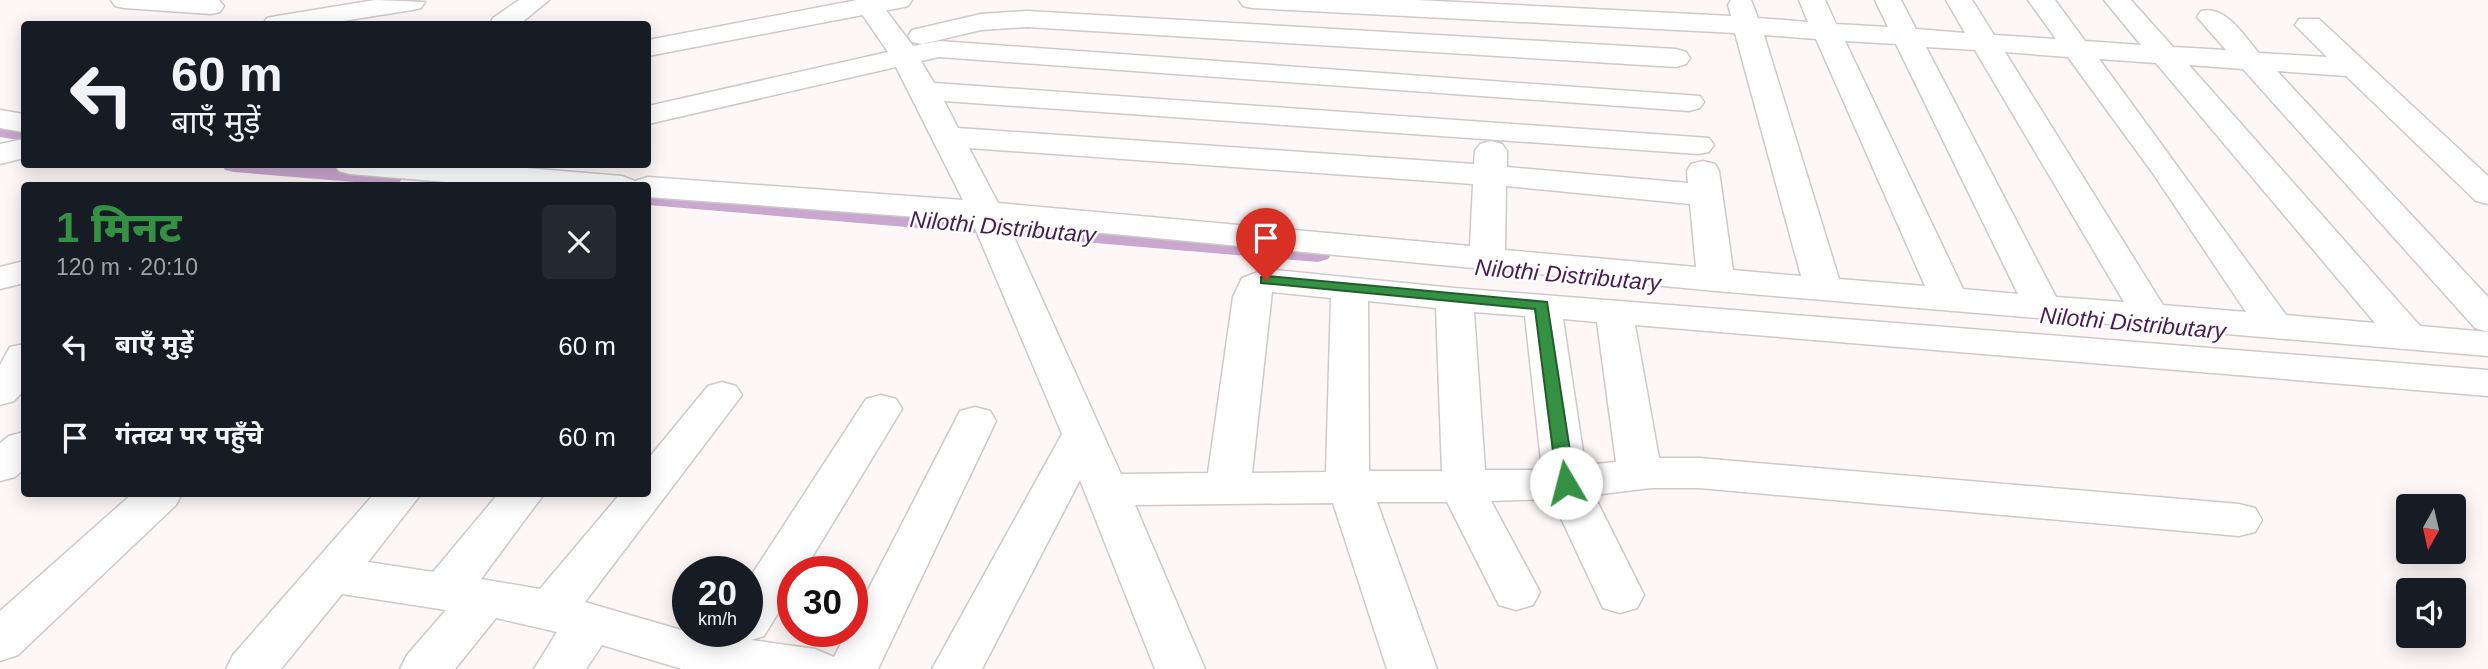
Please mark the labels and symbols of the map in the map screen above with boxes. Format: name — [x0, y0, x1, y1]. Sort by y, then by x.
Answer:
water label: Nilothi Distributary — [909, 206, 1099, 248]
pin — [1236, 208, 1296, 280]
water label: Nilothi Distributary — [1474, 254, 1664, 296]
water label: Nilothi Distributary — [2039, 302, 2229, 344]
position arrow — [1529, 446, 1603, 520]
north arrow — [2396, 494, 2466, 564]
speed limit sign: 30 — [777, 556, 868, 647]

